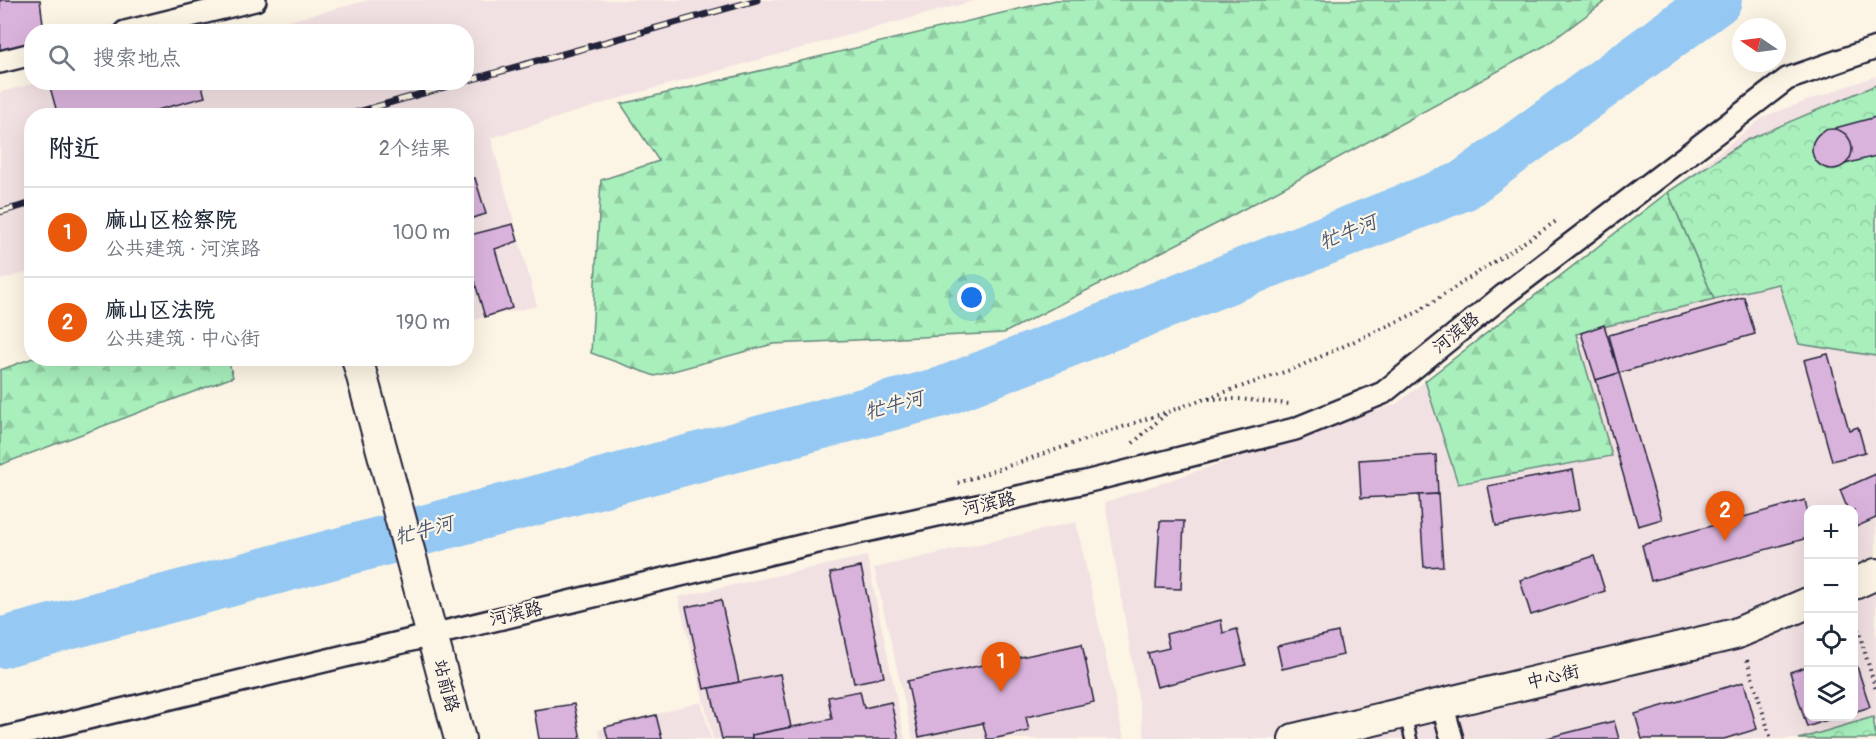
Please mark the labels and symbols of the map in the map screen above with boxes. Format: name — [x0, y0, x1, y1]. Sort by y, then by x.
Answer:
north arrow — [1732, 18, 1786, 72]
water label: 牤牛河 — [1316, 208, 1383, 255]
your location — [957, 283, 986, 312]
street label: 河滨路 — [1428, 307, 1484, 359]
water label: 牤牛河 — [862, 384, 929, 425]
street label: 河滨路 — [960, 487, 1018, 521]
pin: 2 — [1706, 492, 1744, 541]
water label: 牤牛河 — [392, 509, 459, 550]
street label: 河滨路 — [487, 597, 545, 631]
pin: 1 — [982, 642, 1020, 692]
street label: 站前路 — [428, 657, 464, 715]
street label: 中心街 — [1524, 660, 1582, 694]

